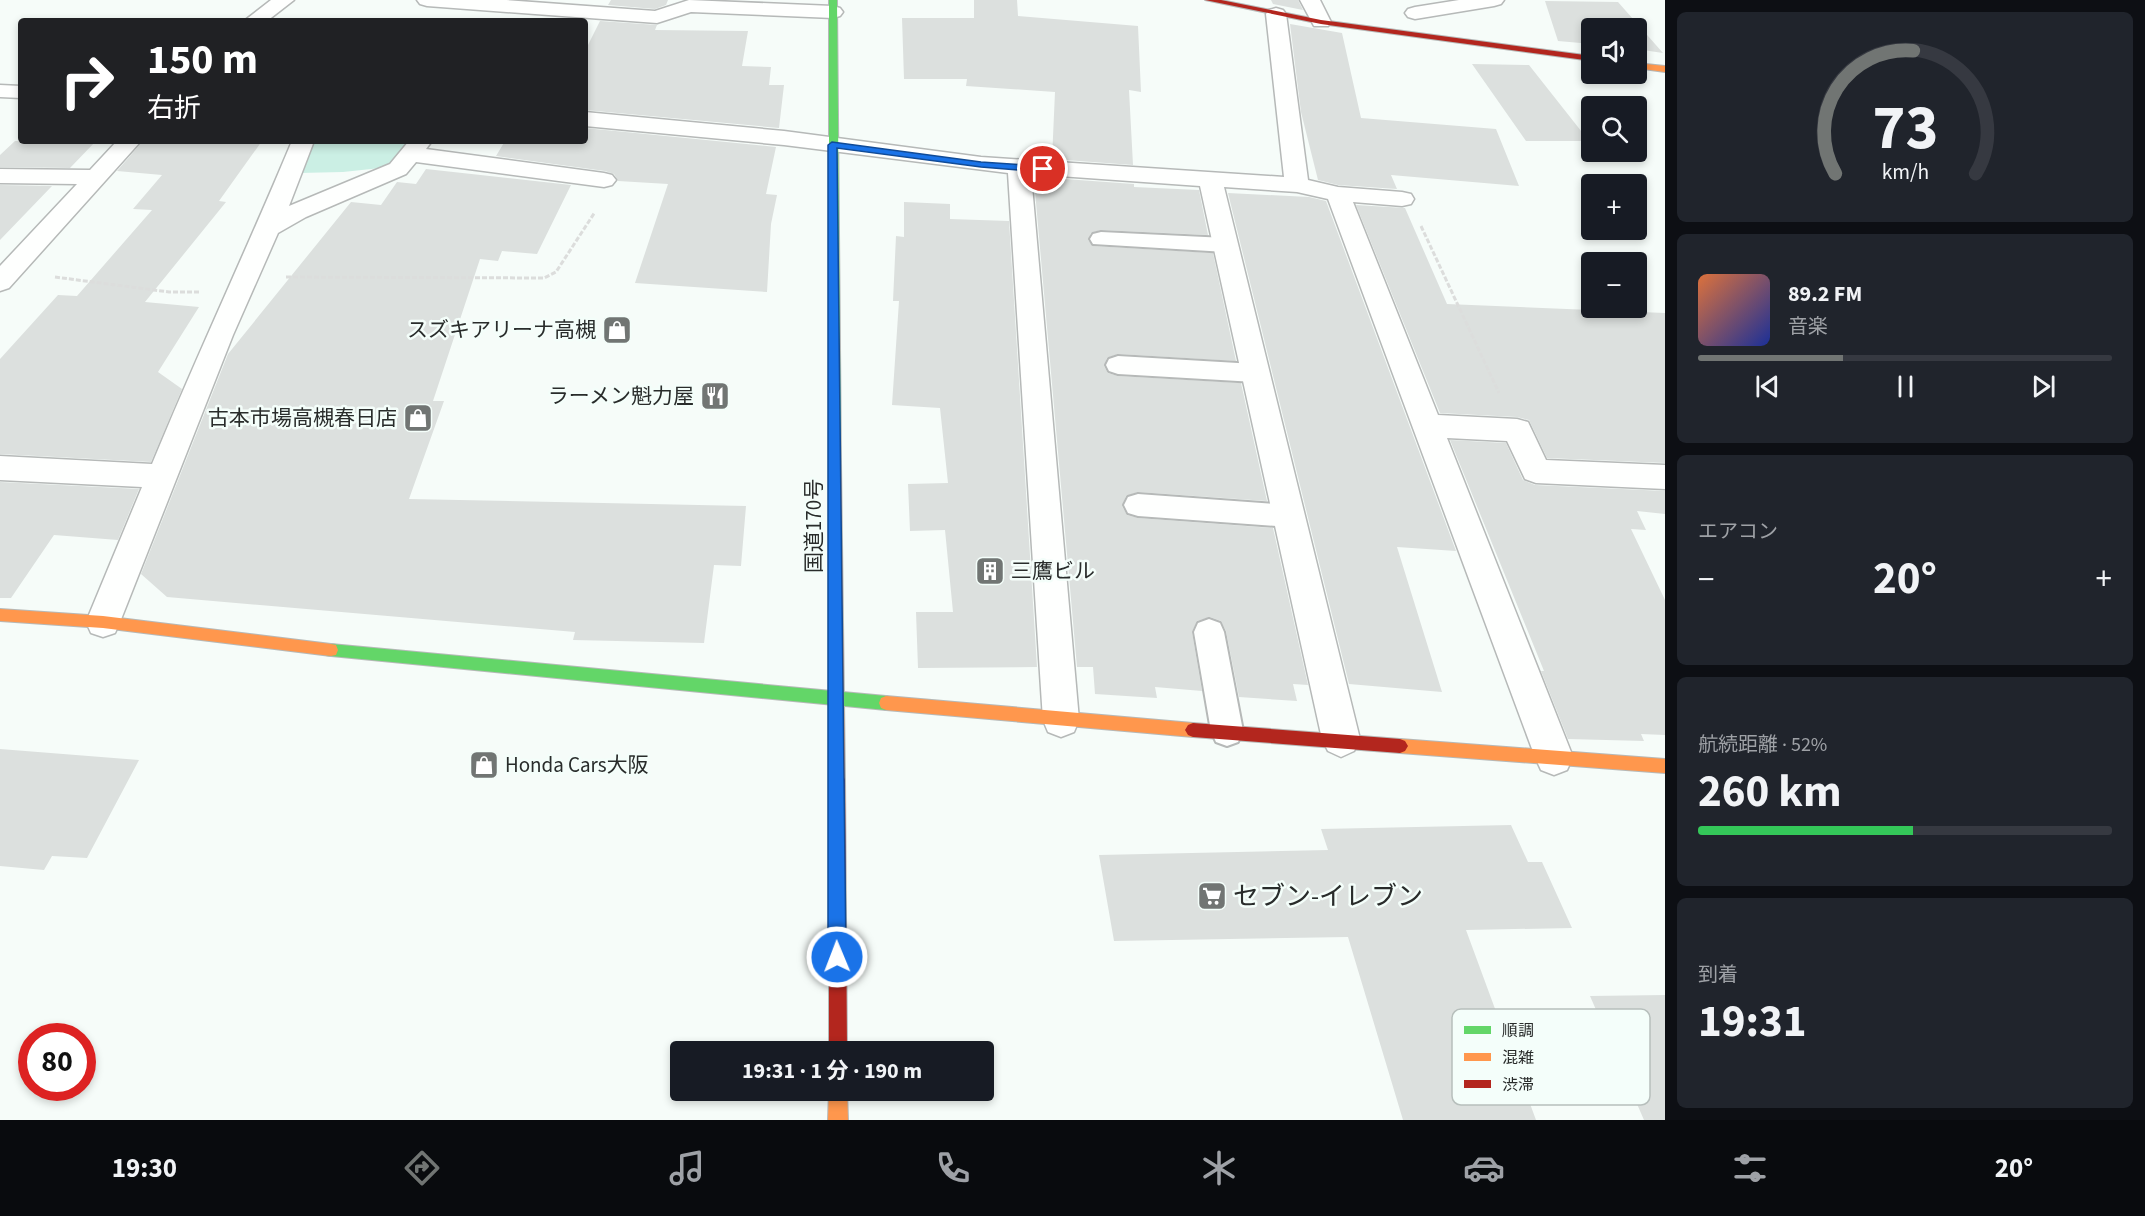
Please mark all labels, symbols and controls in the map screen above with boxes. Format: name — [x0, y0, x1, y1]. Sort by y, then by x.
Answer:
map controls — [1581, 18, 1647, 318]
button: sound — [1581, 18, 1647, 84]
text: 150 m — [147, 30, 258, 90]
icon: right — [48, 42, 126, 120]
text: 73 — [1872, 84, 1938, 173]
text: 右折 — [147, 89, 201, 128]
button: search — [1581, 96, 1647, 162]
pin — [1017, 143, 1068, 194]
icon: arrive — [1026, 152, 1059, 185]
text: km/h — [1881, 157, 1929, 188]
button: + — [1581, 174, 1647, 240]
button: − — [1581, 252, 1647, 318]
text: 89.2 FM — [1788, 278, 1862, 310]
text: 音楽 — [1788, 313, 1828, 341]
shop icon: スズキアリーナ高槻 — [601, 314, 633, 346]
place label: スズキアリーナ高槻 — [407, 315, 596, 345]
icon: previous — [1751, 370, 1784, 403]
icon: pause — [1889, 370, 1922, 403]
icon: next — [2027, 370, 2060, 403]
restaurant icon: ラーメン魁力屋 — [699, 380, 731, 412]
place label: ラーメン魁力屋 — [548, 381, 694, 411]
shop icon: 古本市場高槻春日店 — [402, 402, 434, 434]
place label: 古本市場高槻春日店 — [208, 403, 397, 433]
street label: 国道170号 — [799, 479, 829, 573]
text: エアコン — [1698, 518, 1778, 546]
text: 20° — [1873, 547, 1937, 611]
building icon: 三鷹ビル — [974, 555, 1006, 587]
place label: 三鷹ビル — [1011, 556, 1095, 586]
text: − — [1698, 556, 1714, 603]
text: + — [2096, 556, 2112, 603]
text: 航続距離 · 52% — [1698, 731, 1827, 759]
shop icon: Honda Cars大阪 — [468, 749, 500, 781]
place label: Honda Cars大阪 — [505, 750, 649, 780]
text: 260 km — [1698, 760, 1842, 824]
place label: セブン-イレブン — [1233, 878, 1423, 915]
supermarket icon: セブン-イレブン — [1196, 880, 1228, 912]
position arrow — [805, 925, 869, 989]
text: 到着 — [1698, 961, 1738, 989]
text: 19:31 — [1698, 990, 1807, 1054]
legend — [1452, 1009, 1650, 1105]
text: 順調 — [1502, 1020, 1534, 1042]
speed limit sign: 80 — [18, 1023, 96, 1101]
text: 混雑 — [1502, 1047, 1534, 1069]
text: 19:31 · 1 分 · 190 m — [742, 1055, 922, 1087]
text: 渋滞 — [1502, 1074, 1534, 1096]
icon: directions — [401, 1147, 443, 1189]
icon: music — [666, 1147, 708, 1189]
icon: phone — [932, 1147, 974, 1189]
icon: climate — [1198, 1147, 1240, 1189]
icon: car — [1463, 1147, 1505, 1189]
icon: filters — [1729, 1147, 1771, 1189]
text: 19:30 — [112, 1149, 177, 1188]
text: 20° — [1995, 1149, 2033, 1188]

